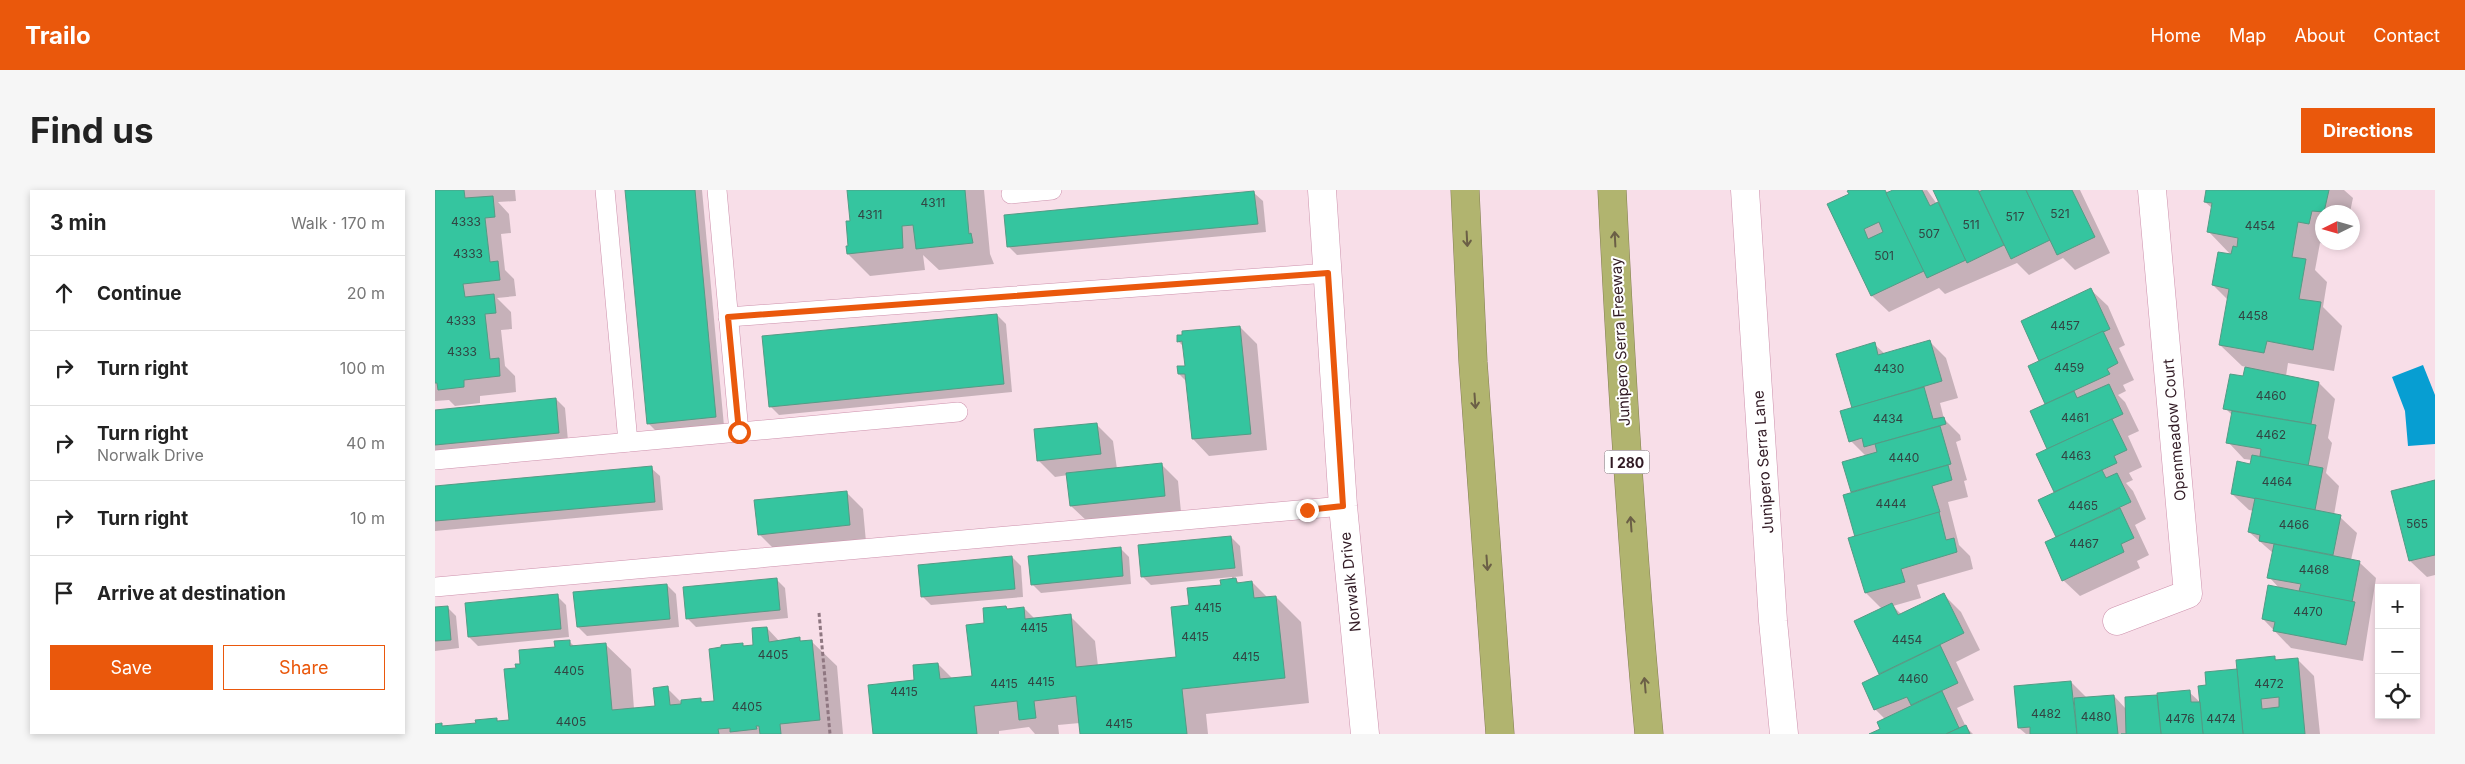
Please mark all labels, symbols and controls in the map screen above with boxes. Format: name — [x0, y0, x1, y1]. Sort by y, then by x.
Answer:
text: Trailo — [25, 21, 91, 50]
text: Home — [2151, 25, 2201, 46]
text: Map — [2229, 25, 2266, 46]
text: About — [2294, 25, 2345, 46]
text: Contact — [2373, 25, 2440, 46]
button: Directions — [2301, 108, 2435, 153]
text: Find us — [30, 109, 154, 151]
house number: 4311 — [921, 195, 945, 210]
north arrow — [2315, 205, 2360, 250]
house number: 521 — [2050, 206, 2070, 221]
house number: 4311 — [858, 207, 882, 222]
house number: 517 — [2006, 209, 2025, 224]
text: 3 min — [50, 210, 106, 235]
text: Walk · 170 m — [291, 213, 385, 233]
house number: 4333 — [451, 214, 481, 229]
house number: 511 — [1962, 217, 1980, 232]
house number: 4454 — [2245, 218, 2276, 233]
house number: 507 — [1918, 226, 1940, 241]
one-way arrow — [1462, 230, 1472, 246]
one-way arrow — [1610, 231, 1619, 247]
house number: 4333 — [453, 246, 483, 261]
house number: 501 — [1874, 248, 1894, 263]
street label: Junipero Serra Freeway — [1606, 257, 1634, 427]
icon: ahead — [50, 279, 78, 307]
text: Continue — [97, 282, 182, 305]
text: 20 m — [347, 283, 385, 303]
house number: 4458 — [2238, 308, 2268, 323]
house number: 4333 — [446, 313, 476, 328]
house number: 4457 — [2050, 318, 2080, 333]
house number: 4333 — [447, 344, 477, 359]
icon: right — [50, 354, 78, 382]
text: Turn right — [97, 357, 188, 380]
text: 100 m — [340, 358, 385, 378]
street label: Openmeadow Court — [2158, 358, 2190, 502]
house number: 4459 — [2054, 360, 2084, 375]
house number: 4430 — [1874, 361, 1904, 376]
house number: 4460 — [2256, 388, 2286, 403]
street label: Junipero Serra Lane — [1749, 390, 1777, 534]
one-way arrow — [1471, 393, 1480, 409]
house number: 4461 — [2061, 410, 2089, 425]
house number: 4434 — [1873, 411, 1904, 426]
route start — [728, 421, 751, 444]
text: Turn right — [97, 422, 188, 445]
house number: 4462 — [2256, 427, 2286, 442]
icon: right — [50, 429, 78, 457]
text: 40 m — [346, 433, 385, 453]
text: Norwalk Drive — [97, 445, 204, 465]
house number: 4463 — [2061, 448, 2091, 463]
road number: I 280 — [1605, 450, 1649, 474]
house number: 4440 — [1889, 450, 1919, 465]
house number: 4464 — [2262, 474, 2293, 489]
house number: 4444 — [1875, 496, 1907, 511]
house number: 4465 — [2068, 498, 2098, 513]
route end — [1296, 499, 1319, 522]
icon: right — [50, 504, 78, 532]
text: Turn right — [97, 507, 188, 530]
text: 10 m — [350, 508, 385, 528]
one-way arrow — [1627, 516, 1636, 532]
house number: 565 — [2406, 516, 2428, 531]
house number: 4466 — [2279, 517, 2309, 532]
street label: Norwalk Drive — [1335, 531, 1365, 633]
house number: 4467 — [2069, 536, 2099, 551]
one-way arrow — [1482, 555, 1491, 571]
house number: 4468 — [2299, 562, 2329, 577]
icon: arrive — [50, 579, 78, 607]
text: Arrive at destination — [97, 582, 286, 605]
map controls — [2375, 584, 2420, 719]
button: + — [2375, 584, 2420, 629]
house number: 4415 — [1194, 600, 1222, 615]
house number: 4470 — [2293, 604, 2323, 619]
house number: 4415 — [1020, 620, 1048, 635]
house number: 4415 — [1181, 629, 1209, 644]
button: − — [2375, 629, 2420, 674]
house number: 4454 — [1892, 632, 1923, 647]
button: Save — [50, 645, 213, 690]
button: Share — [223, 645, 385, 690]
house number: 4405 — [758, 647, 788, 662]
house number: 4415 — [1232, 649, 1260, 664]
house number: 4405 — [554, 663, 584, 678]
house number: 4460 — [1898, 671, 1928, 686]
house number: 4415 — [1027, 674, 1055, 689]
button: locate — [2375, 674, 2420, 719]
house number: 4415 — [990, 676, 1018, 691]
house number: 4472 — [2254, 676, 2284, 691]
one-way arrow — [1640, 678, 1649, 694]
house number: 4415 — [890, 684, 918, 699]
house number: 4405 — [732, 699, 762, 714]
house number: 4482 — [2031, 706, 2061, 721]
house number: 4480 — [2081, 709, 2111, 724]
house number: 4476 — [2165, 711, 2195, 726]
house number: 4474 — [2206, 711, 2236, 726]
house number: 4405 — [556, 714, 586, 729]
house number: 4415 — [1105, 716, 1133, 731]

